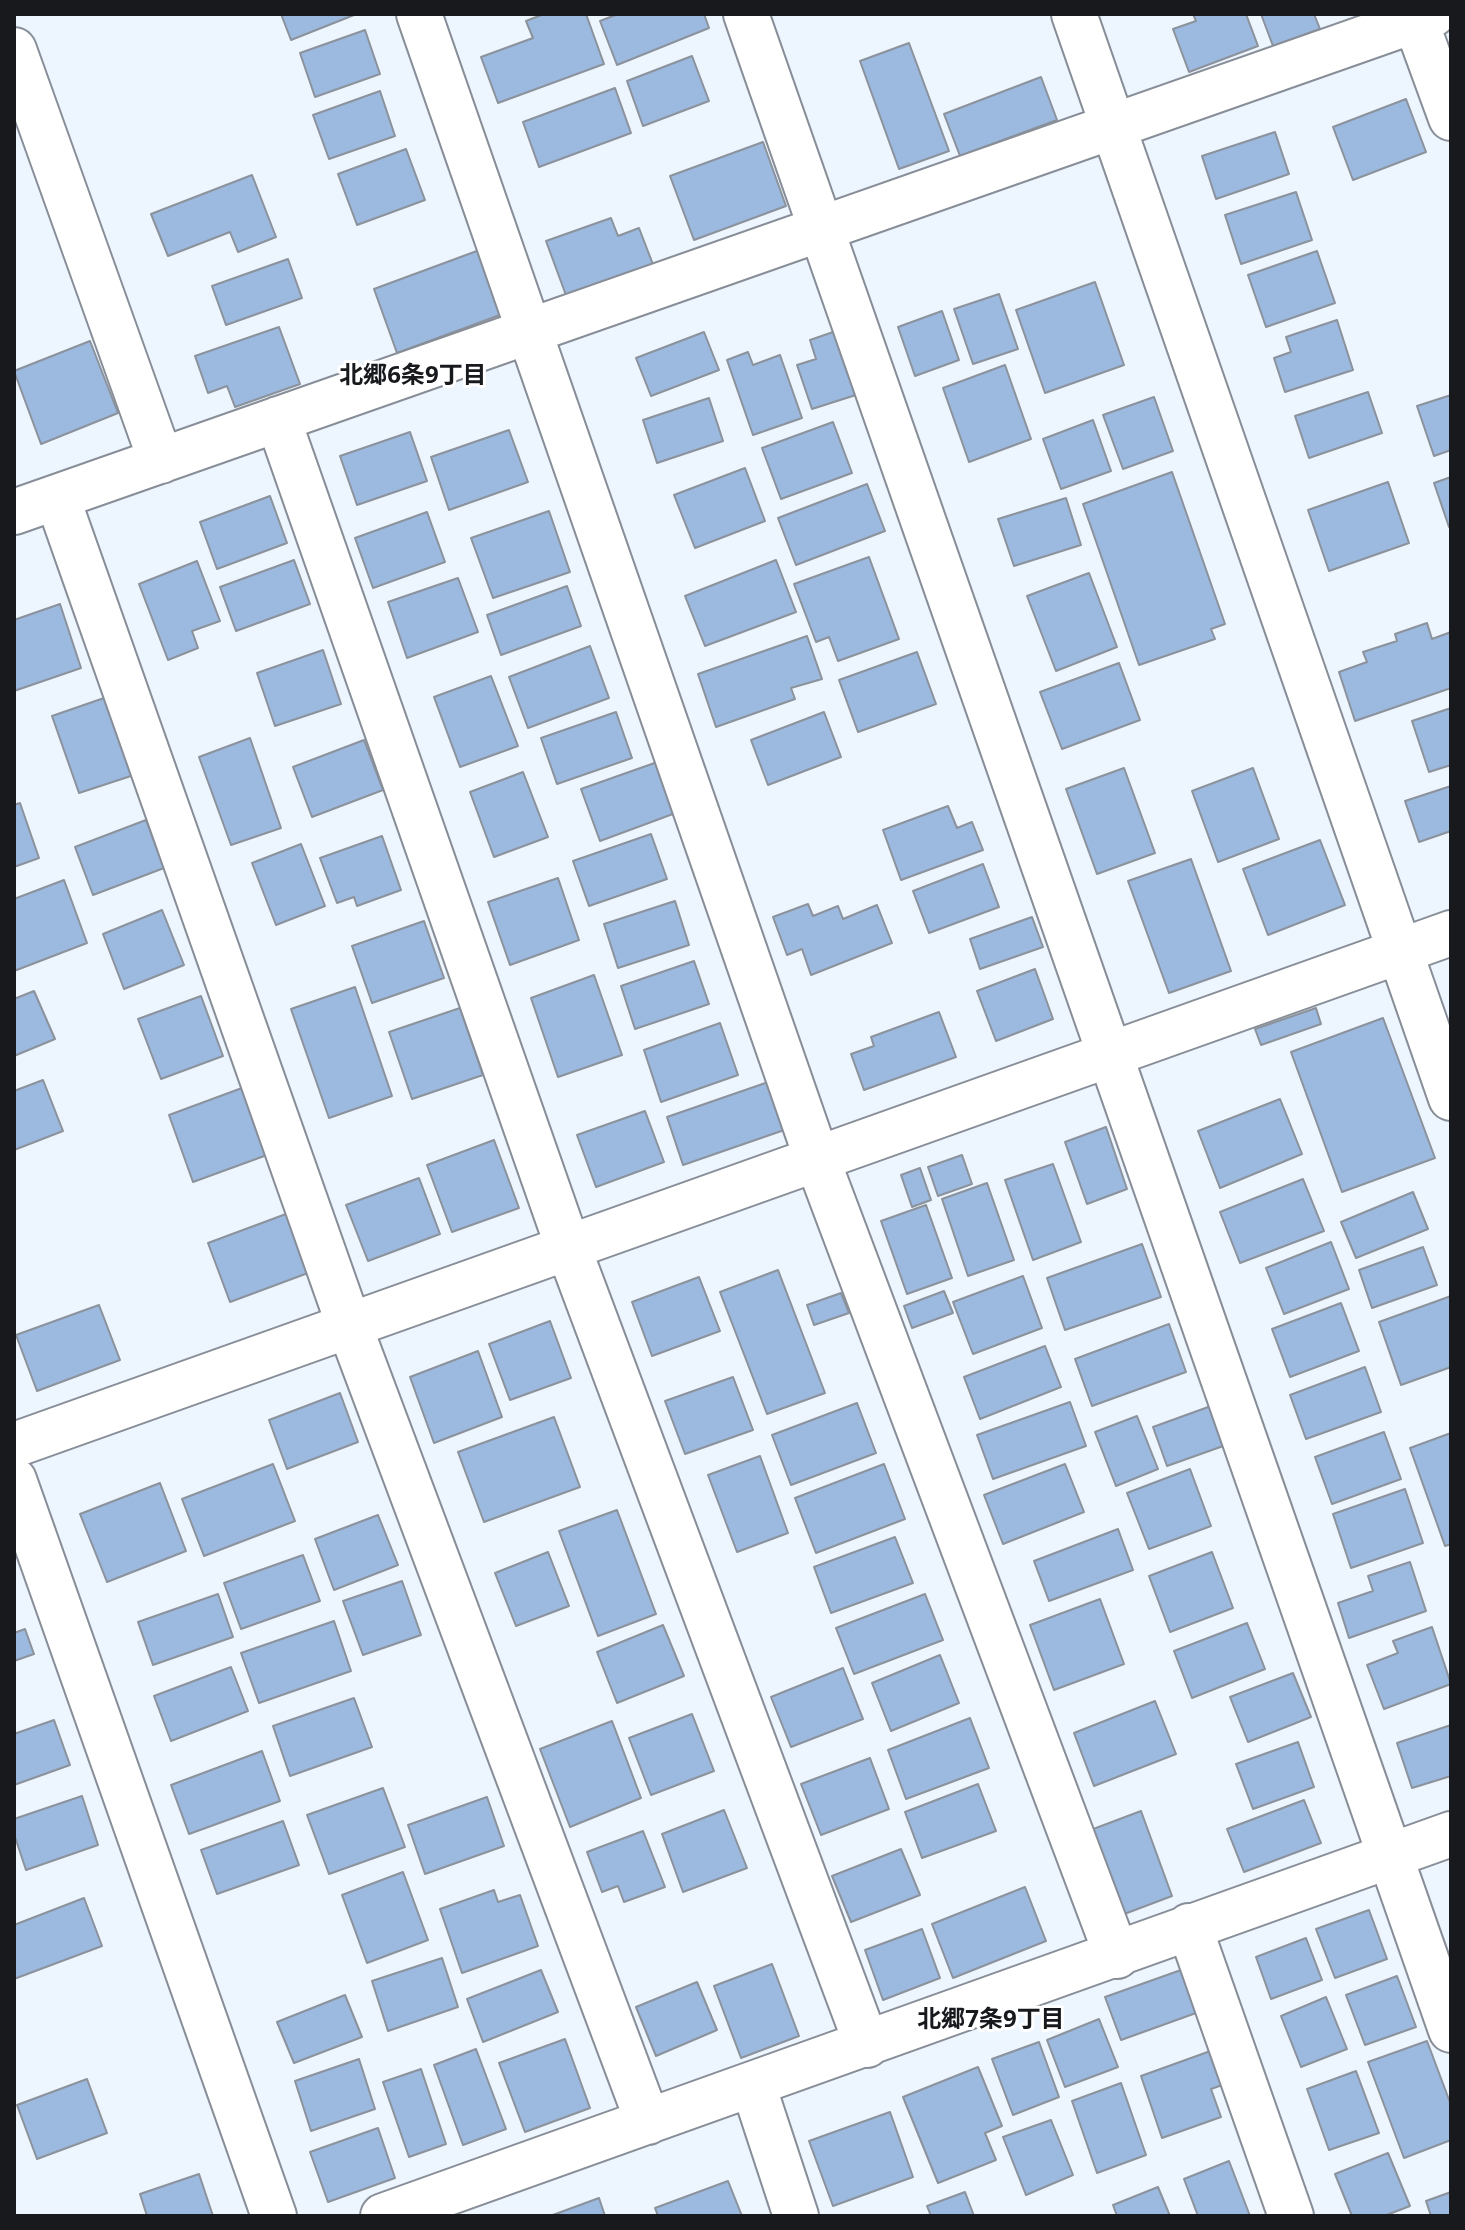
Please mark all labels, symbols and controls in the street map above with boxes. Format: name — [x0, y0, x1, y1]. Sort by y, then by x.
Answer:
district label: 北郷6条9丁目 — [339, 362, 487, 390]
district label: 北郷7条9丁目 — [917, 2006, 1065, 2034]

